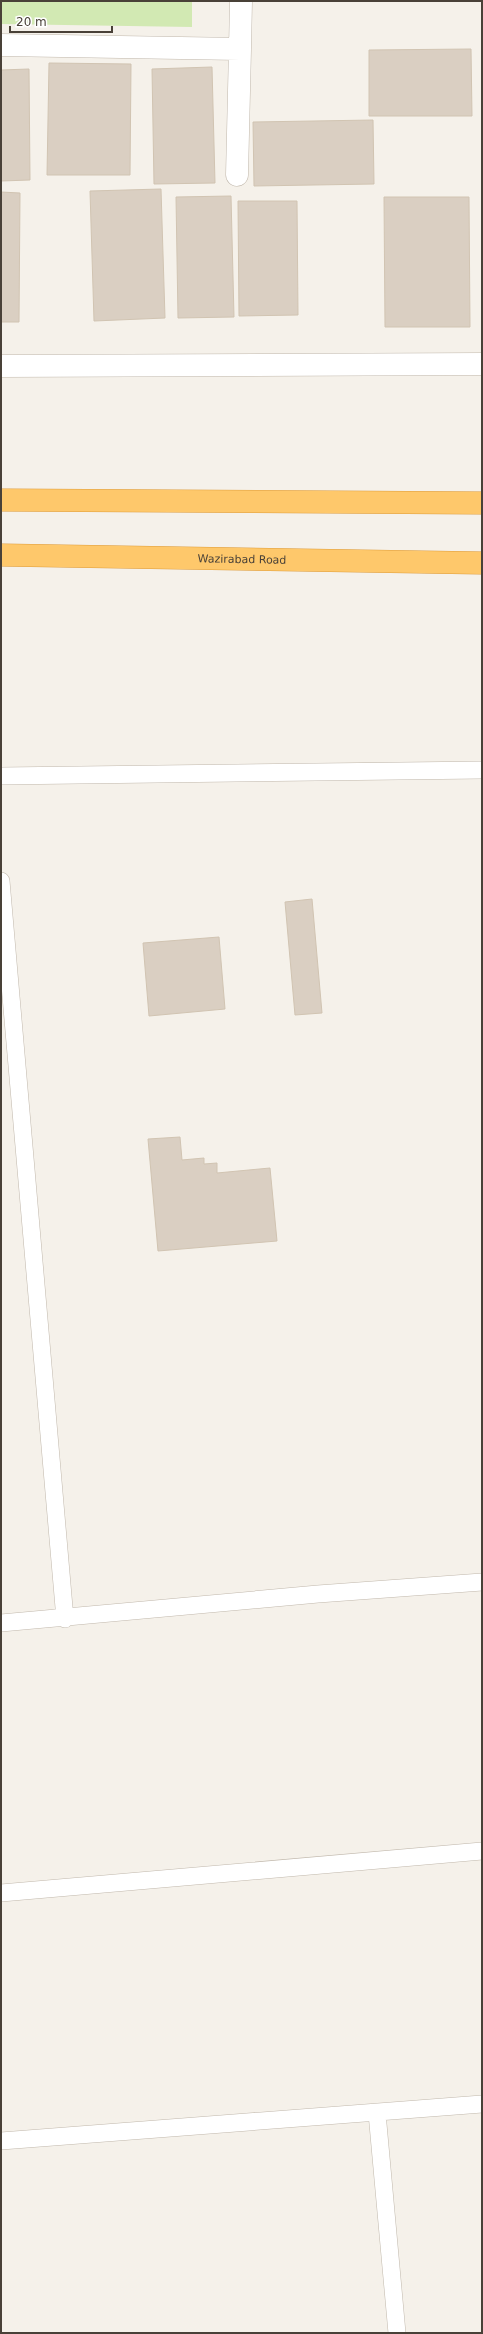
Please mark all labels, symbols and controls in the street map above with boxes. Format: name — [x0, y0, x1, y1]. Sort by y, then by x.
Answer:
scale bar — [10, 8, 112, 34]
text: 20 m — [16, 15, 47, 29]
street label: Wazirabad Road — [197, 552, 287, 566]

